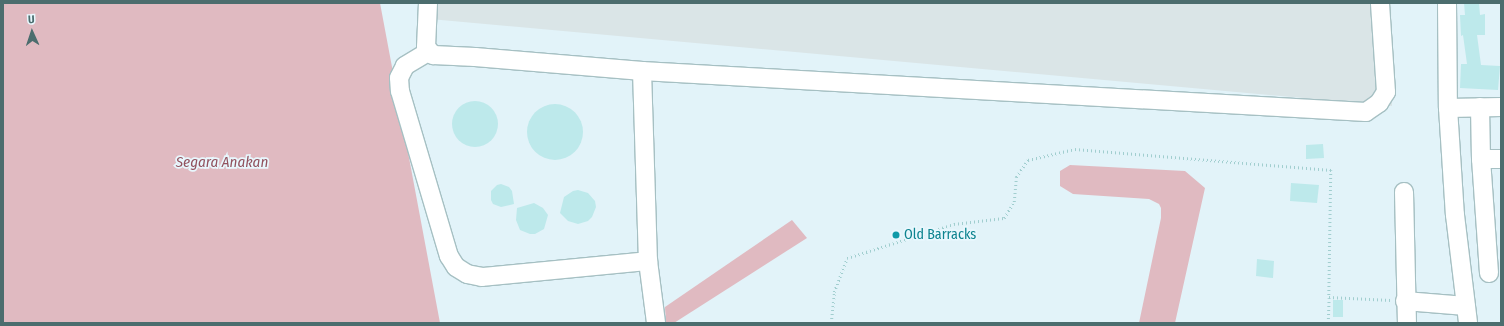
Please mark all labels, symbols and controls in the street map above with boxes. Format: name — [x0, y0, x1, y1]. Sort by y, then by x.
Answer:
north arrow — [12, 12, 52, 52]
text: U — [28, 13, 35, 26]
water label: Segara Anakan — [176, 154, 268, 172]
place label: Old Barracks — [904, 227, 976, 243]
marker: Old Barracks — [891, 230, 901, 240]

